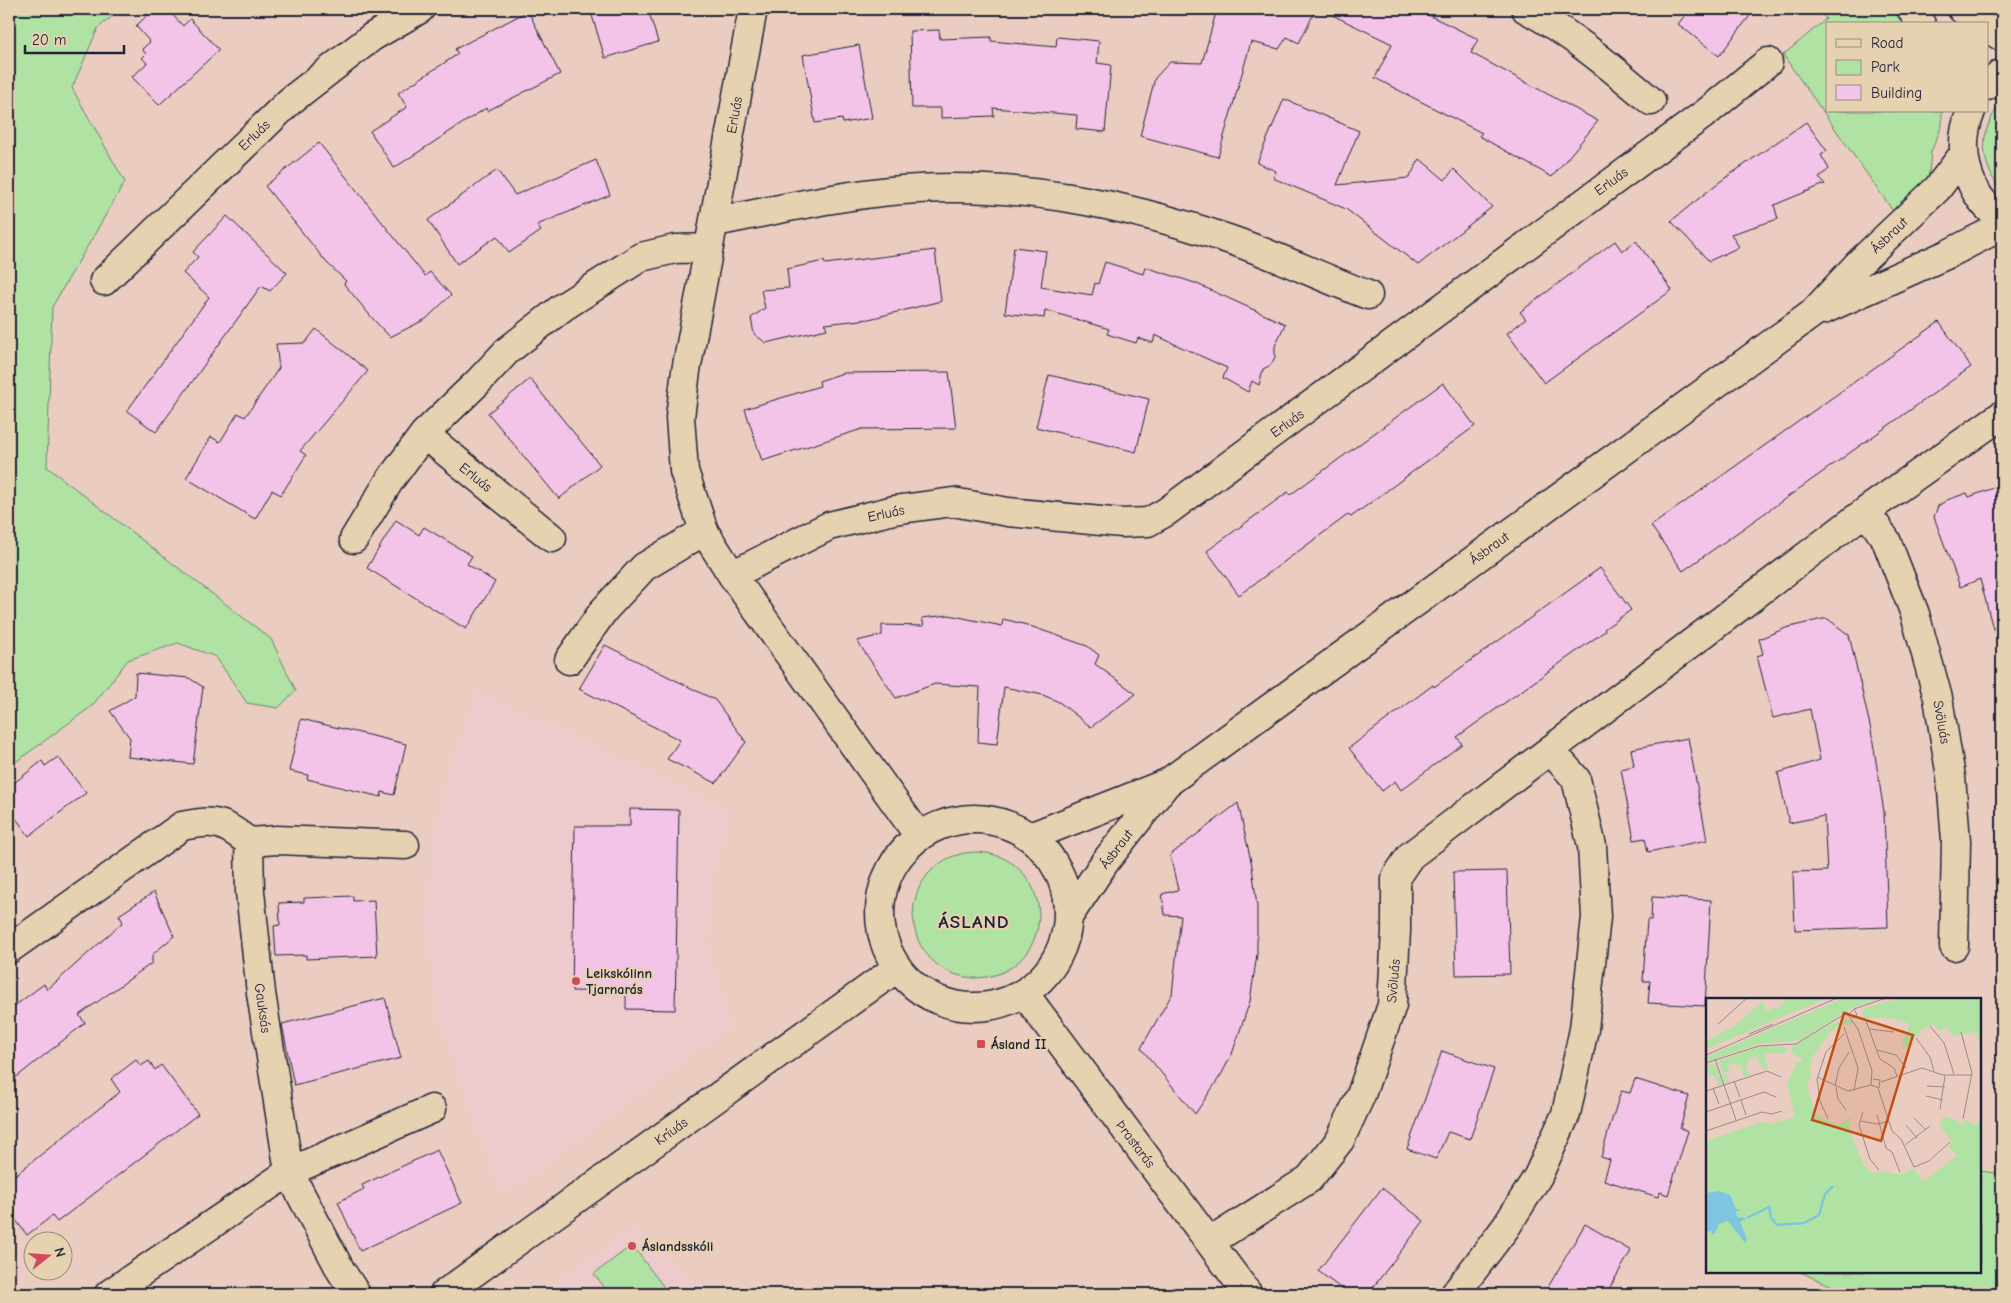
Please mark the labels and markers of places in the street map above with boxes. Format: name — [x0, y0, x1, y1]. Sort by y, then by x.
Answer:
place label: Leikskólinn Tjarnarás — [586, 965, 652, 998]
marker: Leikskólinn Tjarnarás — [570, 975, 582, 987]
place label: Ásland II — [991, 1036, 1047, 1053]
marker: Ásland II — [975, 1038, 987, 1050]
place label: Áslandsskóli — [642, 1238, 713, 1255]
marker: Áslandsskóli — [626, 1240, 638, 1252]

